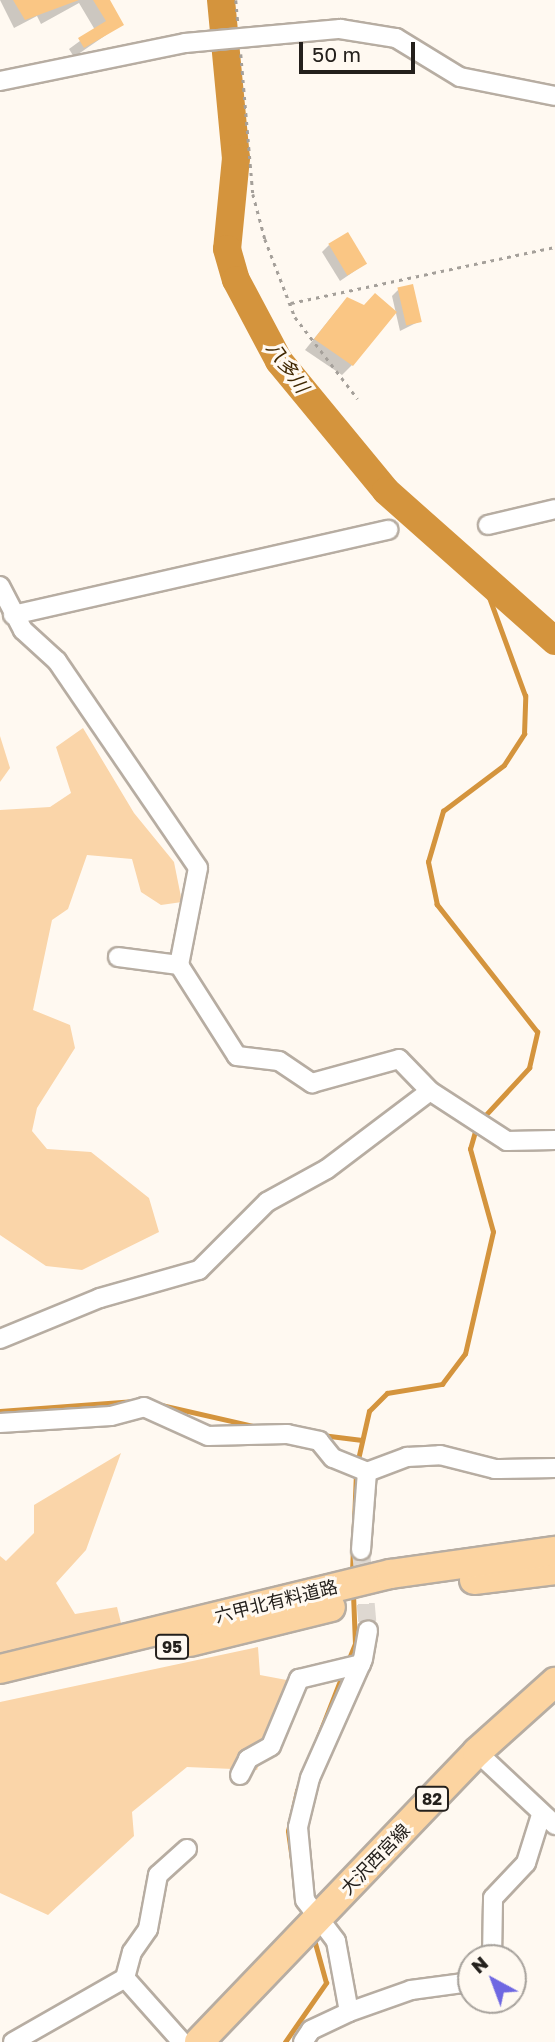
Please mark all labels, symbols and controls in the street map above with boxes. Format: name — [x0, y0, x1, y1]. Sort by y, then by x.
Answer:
scale bar — [303, 28, 419, 72]
text: 50 m — [312, 41, 361, 67]
water label: 八多川 — [262, 337, 314, 397]
street label: 六甲北有料道路 — [212, 1575, 340, 1627]
road number: 95 — [154, 1634, 190, 1660]
road number: 82 — [414, 1786, 450, 1812]
street label: 大沢西宮線 — [336, 1819, 414, 1899]
north arrow — [457, 1944, 527, 2014]
text: N — [466, 1951, 492, 1978]

